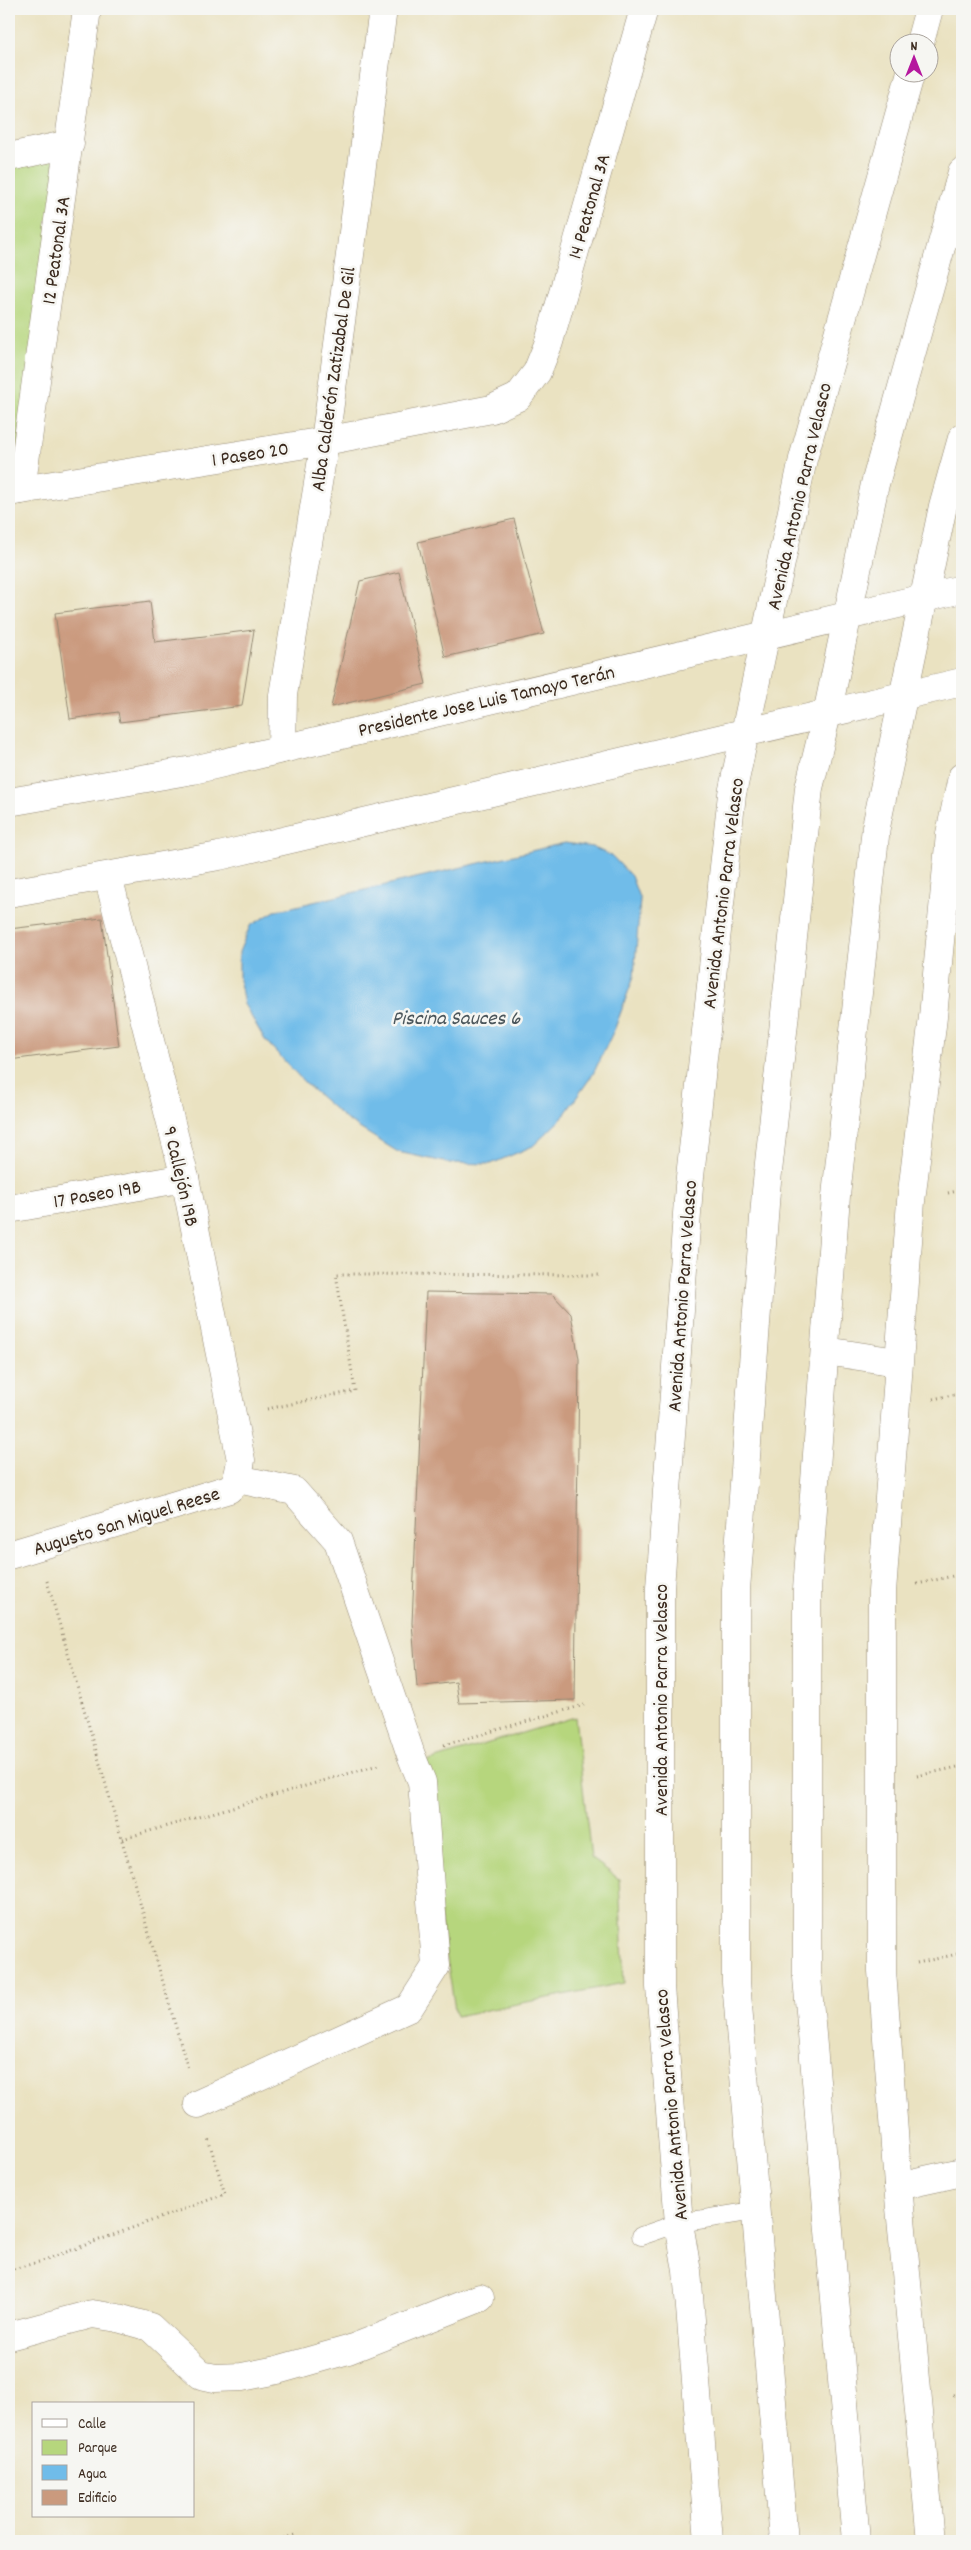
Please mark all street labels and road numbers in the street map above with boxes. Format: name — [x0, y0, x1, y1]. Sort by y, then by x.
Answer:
street label: 14 Peatonal 3A — [562, 151, 619, 263]
street label: 12 Peatonal 3A — [37, 194, 79, 306]
street label: Alba Calderón Zatizabal De Gil — [305, 265, 365, 493]
street label: Avenida Antonio Parra Velasco — [761, 380, 841, 613]
street label: 1 Paseo 20 — [210, 436, 291, 476]
street label: Presidente Jose Luis Tamayo Terán — [356, 660, 618, 746]
street label: Avenida Antonio Parra Velasco — [697, 776, 753, 1010]
street label: 9 Callejón 19B — [154, 1124, 204, 1230]
street label: 17 Paseo 19B — [51, 1174, 144, 1217]
street label: Avenida Antonio Parra Velasco — [662, 1179, 706, 1413]
street label: Augusto San Miguel Reese — [30, 1481, 224, 1565]
street label: Avenida Antonio Parra Velasco — [649, 1584, 677, 1816]
street label: Avenida Antonio Parra Velasco — [649, 1988, 697, 2222]

